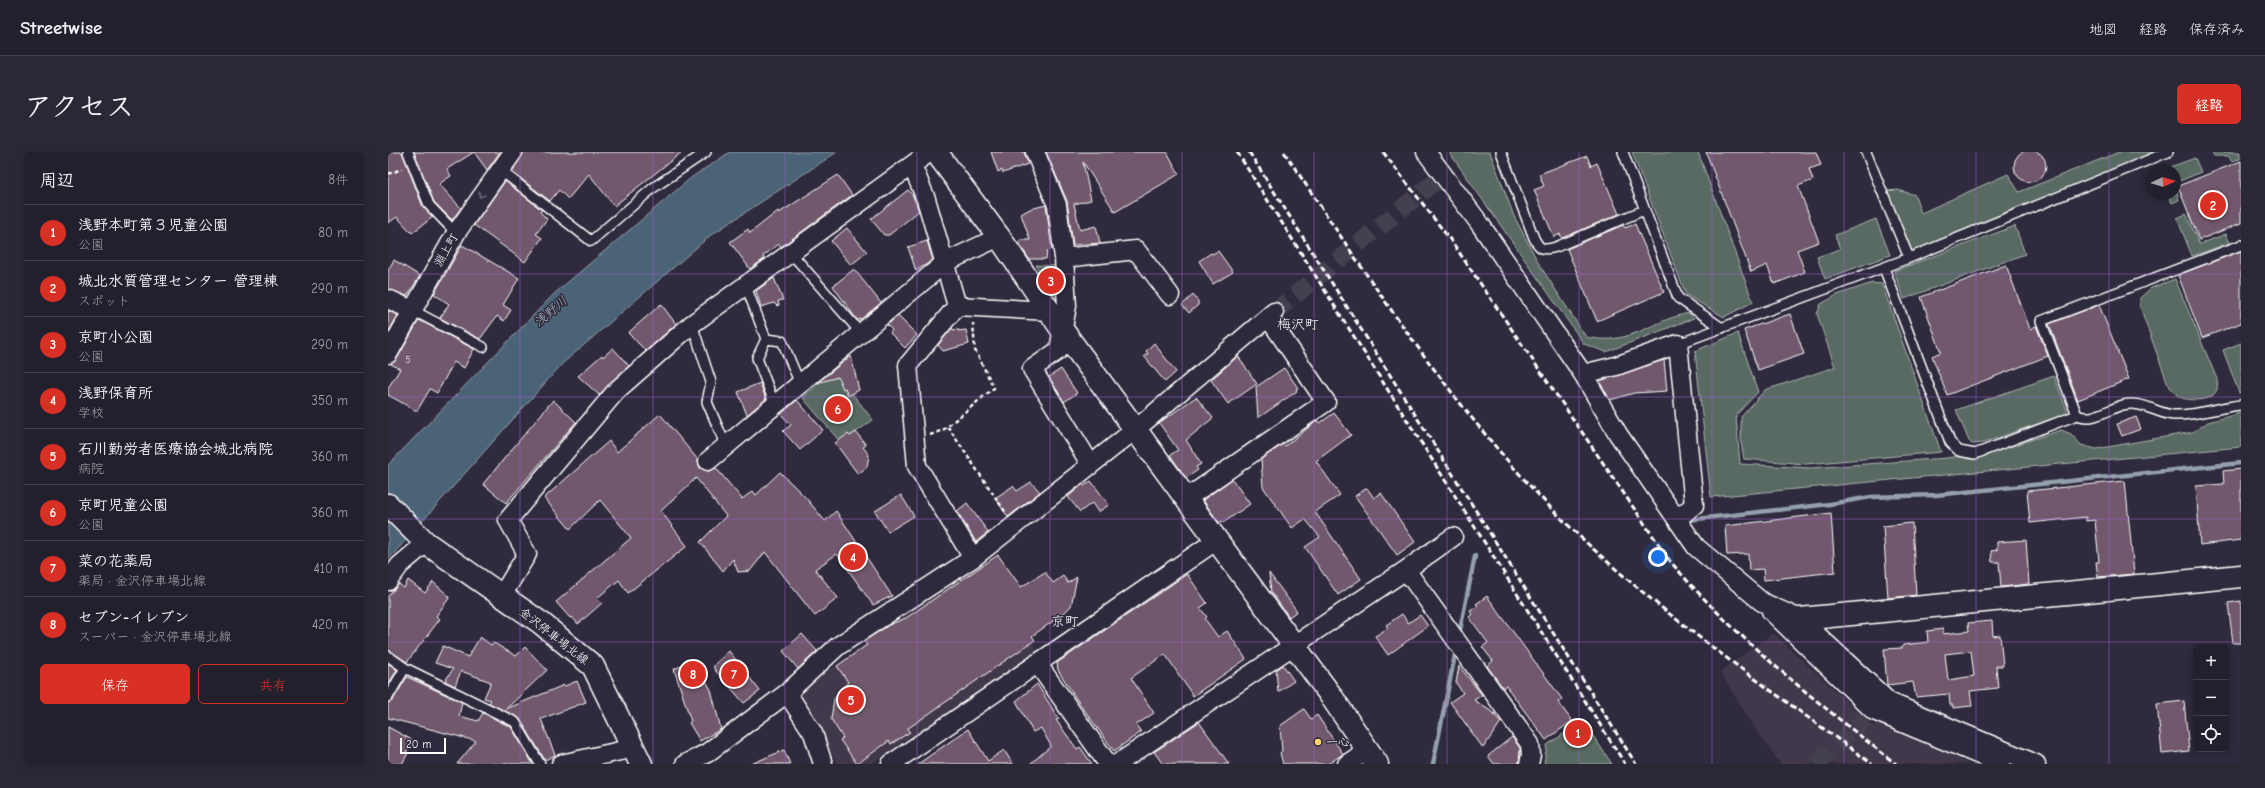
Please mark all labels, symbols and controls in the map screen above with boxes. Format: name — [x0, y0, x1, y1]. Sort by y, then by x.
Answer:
text: Streetwise — [20, 17, 102, 39]
text: 地図 — [2089, 21, 2117, 38]
text: 経路 — [2139, 21, 2167, 38]
text: 保存済み — [2189, 21, 2245, 38]
button: 経路 — [2177, 84, 2241, 124]
text: アクセス — [24, 91, 134, 123]
north arrow — [2145, 164, 2181, 200]
text: 周辺 — [40, 171, 74, 190]
text: 8件 — [328, 172, 348, 187]
one-way arrow — [479, 190, 486, 197]
pin: 2 — [2200, 190, 2226, 220]
text: 浅野本町第３児童公園 — [78, 216, 228, 234]
text: 1 — [50, 225, 56, 240]
text: 80 m — [318, 225, 348, 240]
street label: 淵上町 — [431, 231, 461, 269]
text: 公園 — [78, 237, 104, 252]
pin: 3 — [1038, 266, 1064, 296]
text: 城北水質管理センター 管理棟 — [78, 272, 278, 290]
text: 2 — [50, 281, 56, 296]
text: 290 m — [311, 281, 348, 296]
text: スポット — [78, 293, 130, 308]
water label: 浅野川 — [531, 293, 570, 330]
district label: 梅沢町 — [1277, 316, 1319, 333]
text: 京町小公園 — [78, 328, 153, 346]
text: 3 — [50, 337, 56, 352]
text: 290 m — [311, 337, 348, 352]
text: 公園 — [78, 349, 104, 364]
house number: 5 — [405, 354, 411, 366]
text: 浅野保育所 — [78, 384, 153, 402]
text: 4 — [50, 393, 56, 408]
text: 350 m — [311, 393, 348, 408]
pin: 6 — [825, 394, 851, 424]
text: 学校 — [78, 405, 104, 420]
text: 石川勤労者医療協会城北病院 — [78, 440, 273, 458]
text: 5 — [50, 449, 56, 464]
text: 360 m — [311, 449, 348, 464]
text: 病院 — [78, 461, 104, 476]
text: 京町児童公園 — [78, 496, 168, 514]
text: 6 — [50, 505, 56, 520]
text: 360 m — [311, 505, 348, 520]
text: 公園 — [78, 517, 104, 532]
pin: 4 — [840, 542, 866, 572]
your location — [1648, 547, 1668, 567]
text: 菜の花薬局 — [78, 552, 153, 570]
text: 7 — [50, 561, 56, 576]
text: 410 m — [314, 561, 348, 576]
text: 薬局 · 金沢停車場北線 — [78, 573, 206, 588]
street label: 金沢停車場北線 — [517, 605, 591, 667]
text: セブン-イレブン — [78, 608, 189, 626]
district label: 京町 — [1051, 613, 1079, 630]
text: 8 — [50, 617, 56, 632]
text: 420 m — [312, 617, 348, 632]
text: スーパー · 金沢停車場北線 — [78, 629, 231, 644]
map controls — [2193, 644, 2229, 752]
button: + — [2193, 644, 2229, 680]
pin: 8 — [680, 659, 706, 689]
pin: 7 — [721, 659, 747, 689]
button: 保存 — [40, 664, 190, 704]
button: 共有 — [198, 664, 348, 704]
button: − — [2193, 680, 2229, 716]
pin: 5 — [838, 685, 864, 715]
button: locate — [2193, 716, 2229, 752]
pin: 1 — [1565, 718, 1591, 748]
place label: 一心 — [1326, 735, 1350, 749]
scale bar — [400, 736, 446, 755]
marker: 一心 — [1313, 737, 1323, 747]
text: 20 m — [406, 738, 431, 751]

